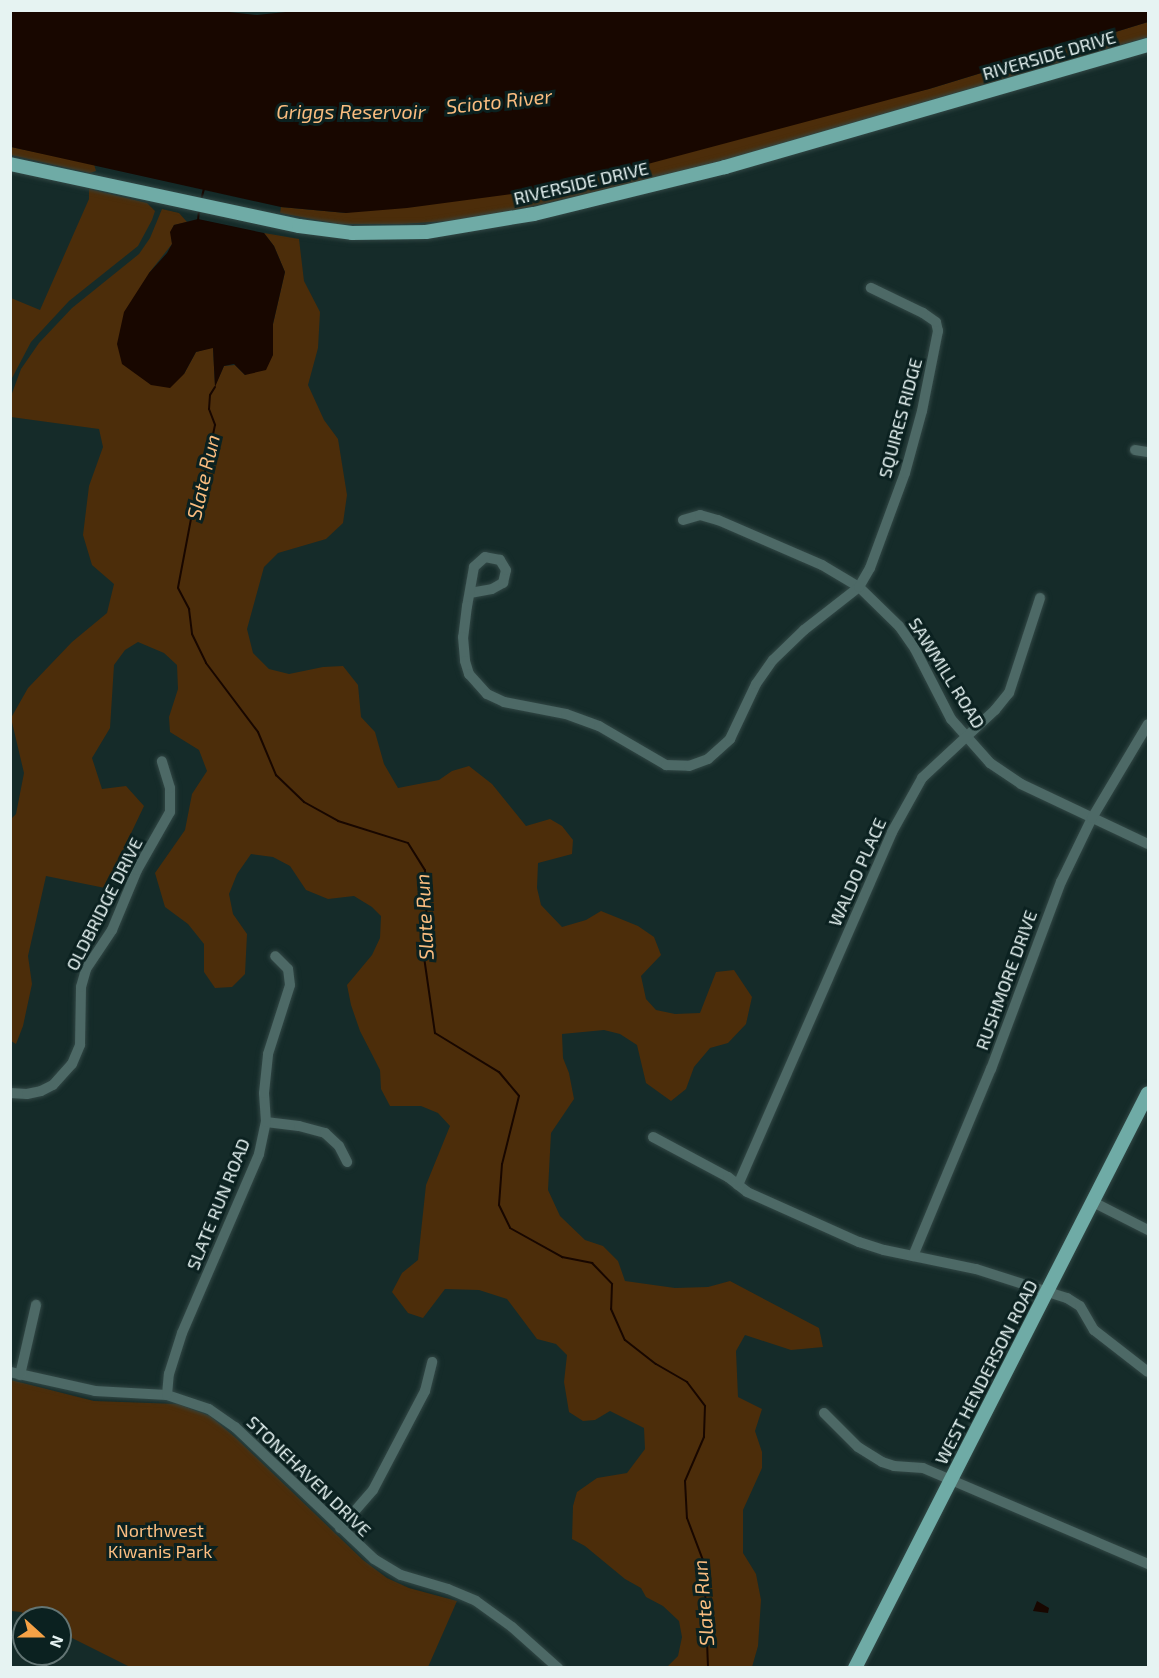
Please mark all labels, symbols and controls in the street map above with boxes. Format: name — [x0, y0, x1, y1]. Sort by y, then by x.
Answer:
street label: RIVERSIDE DRIVE — [980, 26, 1118, 84]
water label: Scioto River — [445, 83, 553, 119]
water label: Griggs Reservoir — [276, 99, 426, 123]
street label: RIVERSIDE DRIVE — [511, 157, 651, 209]
street label: SQUIRES RIDGE — [874, 356, 926, 480]
water label: Slate Run — [182, 432, 224, 522]
street label: SAWMILL ROAD — [904, 613, 990, 733]
street label: WALDO PLACE — [823, 814, 891, 930]
street label: OLDBRIDGE DRIVE — [61, 834, 147, 974]
water label: Slate Run — [410, 873, 438, 961]
street label: RUSHMORE DRIVE — [971, 907, 1041, 1053]
street label: SLATE RUN ROAD — [182, 1135, 254, 1273]
street label: WEST HENDERSON ROAD — [930, 1276, 1042, 1468]
street label: STONEHAVEN DRIVE — [242, 1411, 376, 1541]
park label: Northwest Kiwanis Park — [108, 1520, 212, 1562]
water label: Slate Run — [687, 1559, 719, 1647]
north arrow — [12, 1606, 72, 1666]
text: N — [46, 1633, 68, 1651]

